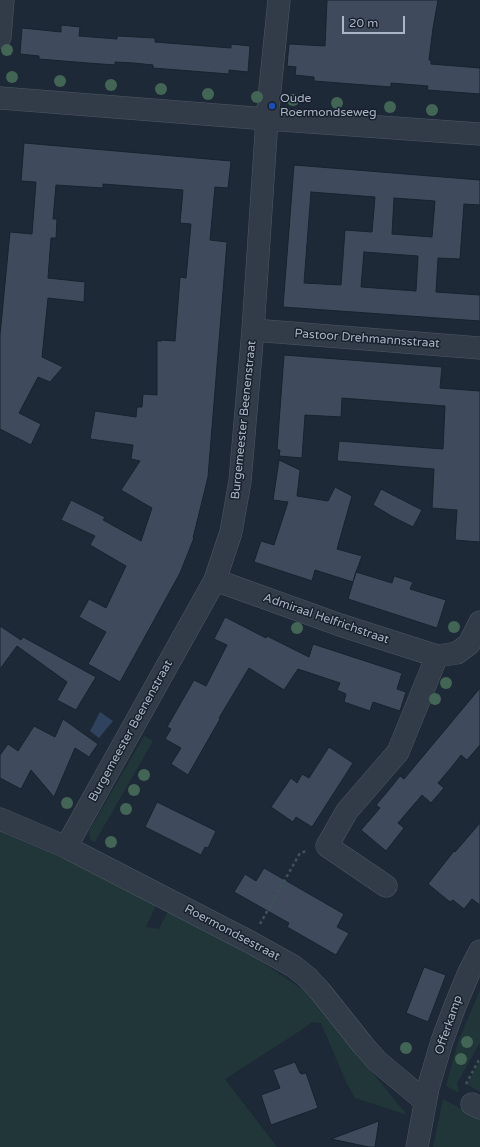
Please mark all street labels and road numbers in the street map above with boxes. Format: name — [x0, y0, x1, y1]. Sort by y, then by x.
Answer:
street label: Pastoor Drehmannsstraat — [294, 327, 440, 351]
street label: Burgemeester Beenenstraat — [228, 340, 260, 500]
street label: Admiraal Helfrichstraat — [261, 591, 391, 647]
street label: Burgemeester Beenenstraat — [86, 658, 176, 804]
street label: Roermondsestraat — [182, 902, 282, 964]
street label: Offerkamp — [432, 993, 466, 1057]

